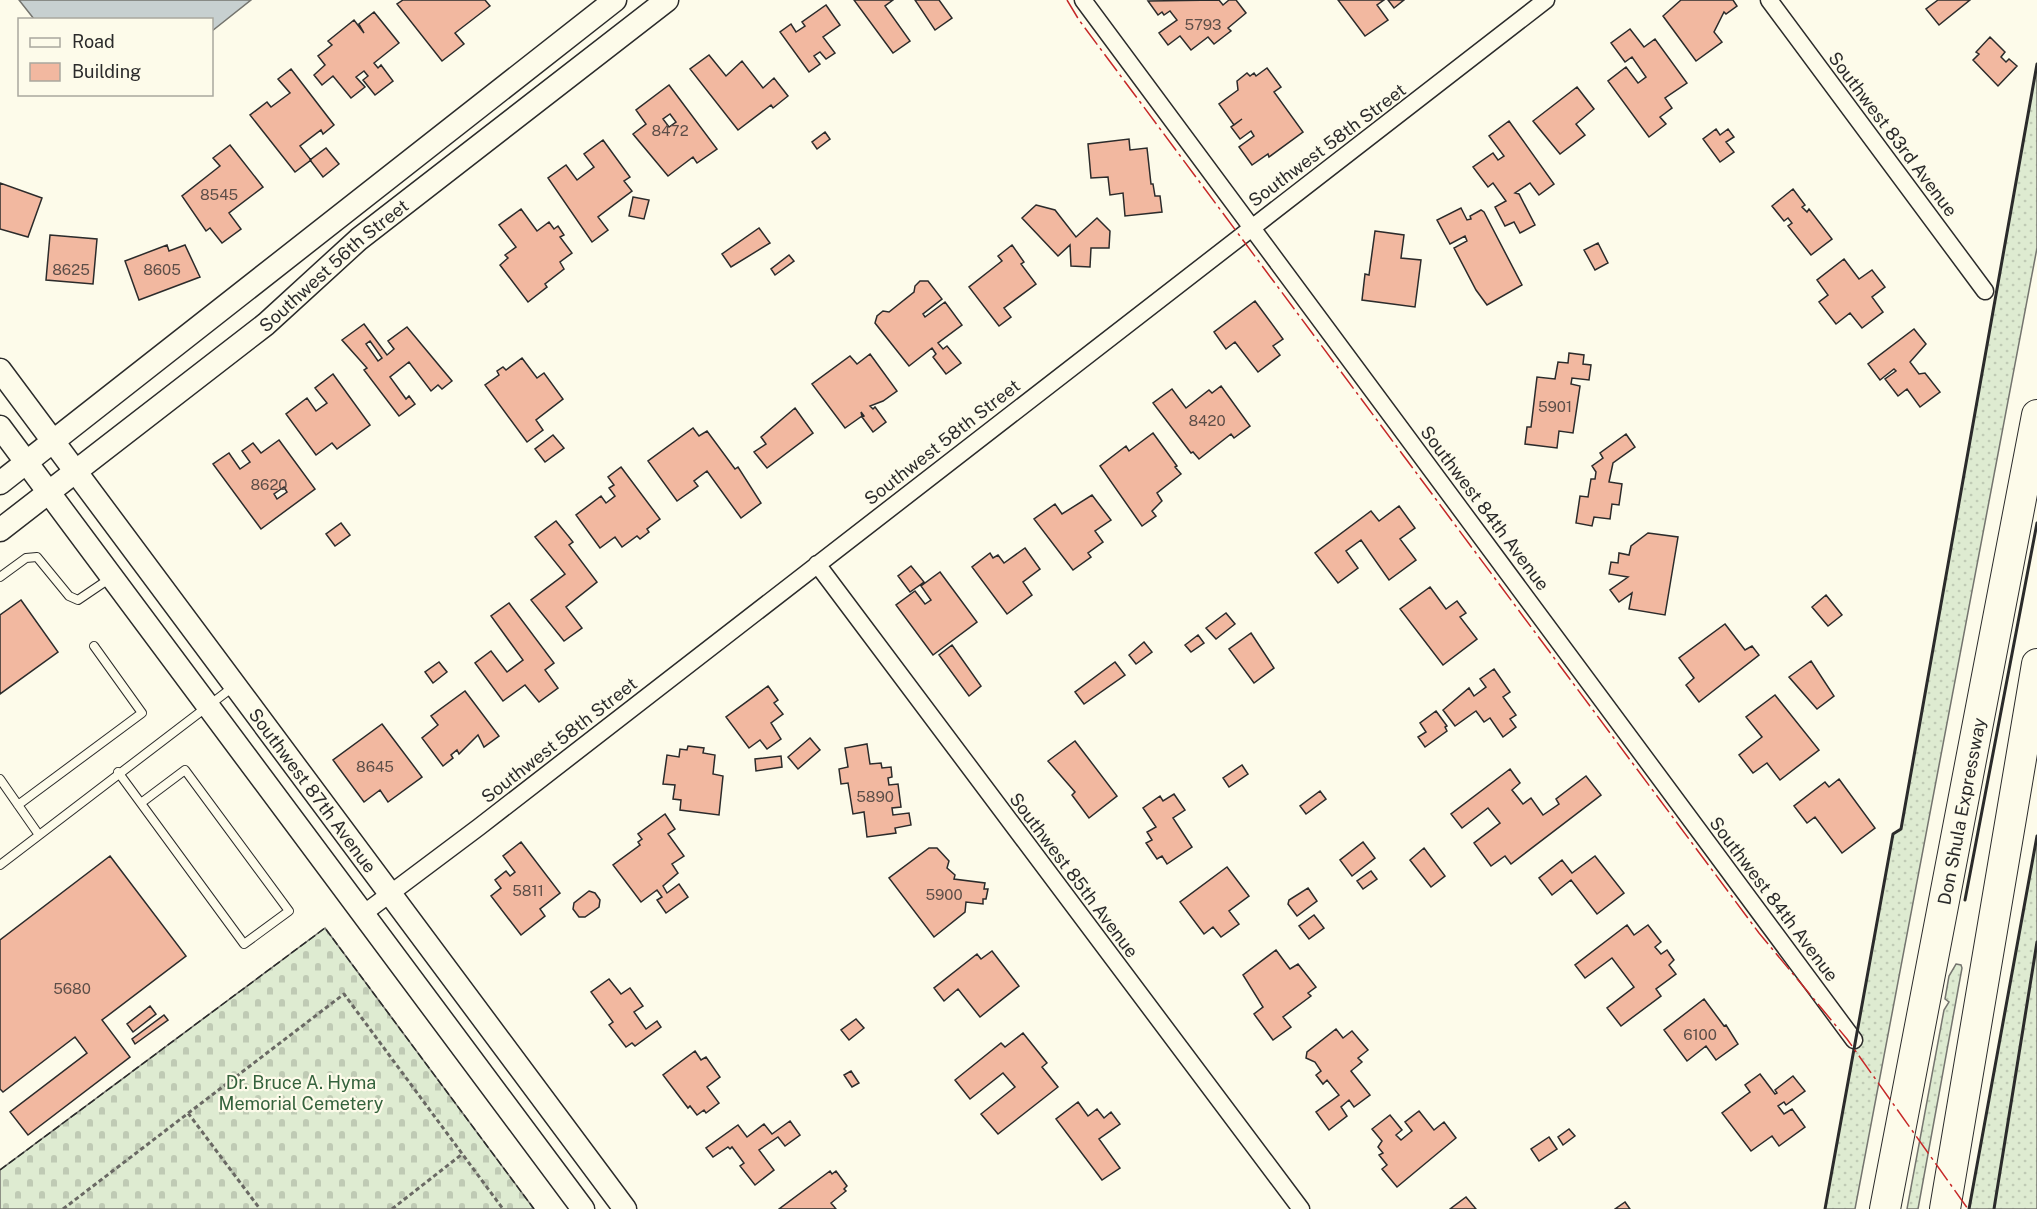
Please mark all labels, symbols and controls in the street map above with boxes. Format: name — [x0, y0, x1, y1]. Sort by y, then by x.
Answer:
house number: 5793 — [1184, 16, 1222, 33]
legend — [18, 18, 213, 96]
text: Road — [72, 31, 115, 52]
street label: Southwest 83rd Avenue — [1824, 48, 1962, 220]
text: Building — [72, 61, 141, 82]
street label: Southwest 58th Street — [1244, 79, 1410, 211]
house number: 8472 — [651, 122, 689, 139]
house number: 8545 — [200, 186, 238, 203]
street label: Southwest 56th Street — [255, 194, 412, 336]
house number: 8625 — [52, 261, 90, 278]
house number: 8605 — [143, 261, 181, 278]
street label: Southwest 58th Street — [860, 375, 1024, 509]
house number: 5901 — [1538, 398, 1572, 415]
house number: 8420 — [1188, 412, 1226, 429]
street label: Southwest 84th Avenue — [1416, 422, 1554, 594]
house number: 8620 — [250, 476, 288, 493]
street label: Southwest 58th Street — [477, 673, 641, 807]
street label: Southwest 87th Avenue — [245, 704, 381, 877]
street label: Don Shula Expressway — [1933, 715, 1989, 907]
house number: 8645 — [356, 758, 394, 775]
house number: 5890 — [856, 788, 894, 805]
street label: Southwest 85th Avenue — [1005, 789, 1143, 961]
street label: Southwest 84th Avenue — [1705, 813, 1843, 985]
house number: 5811 — [512, 882, 544, 899]
house number: 5900 — [925, 886, 963, 903]
house number: 5680 — [53, 980, 91, 997]
house number: 6100 — [1683, 1026, 1717, 1043]
park label: Dr. Bruce A. Hyma Memorial Cemetery — [219, 1072, 384, 1114]

